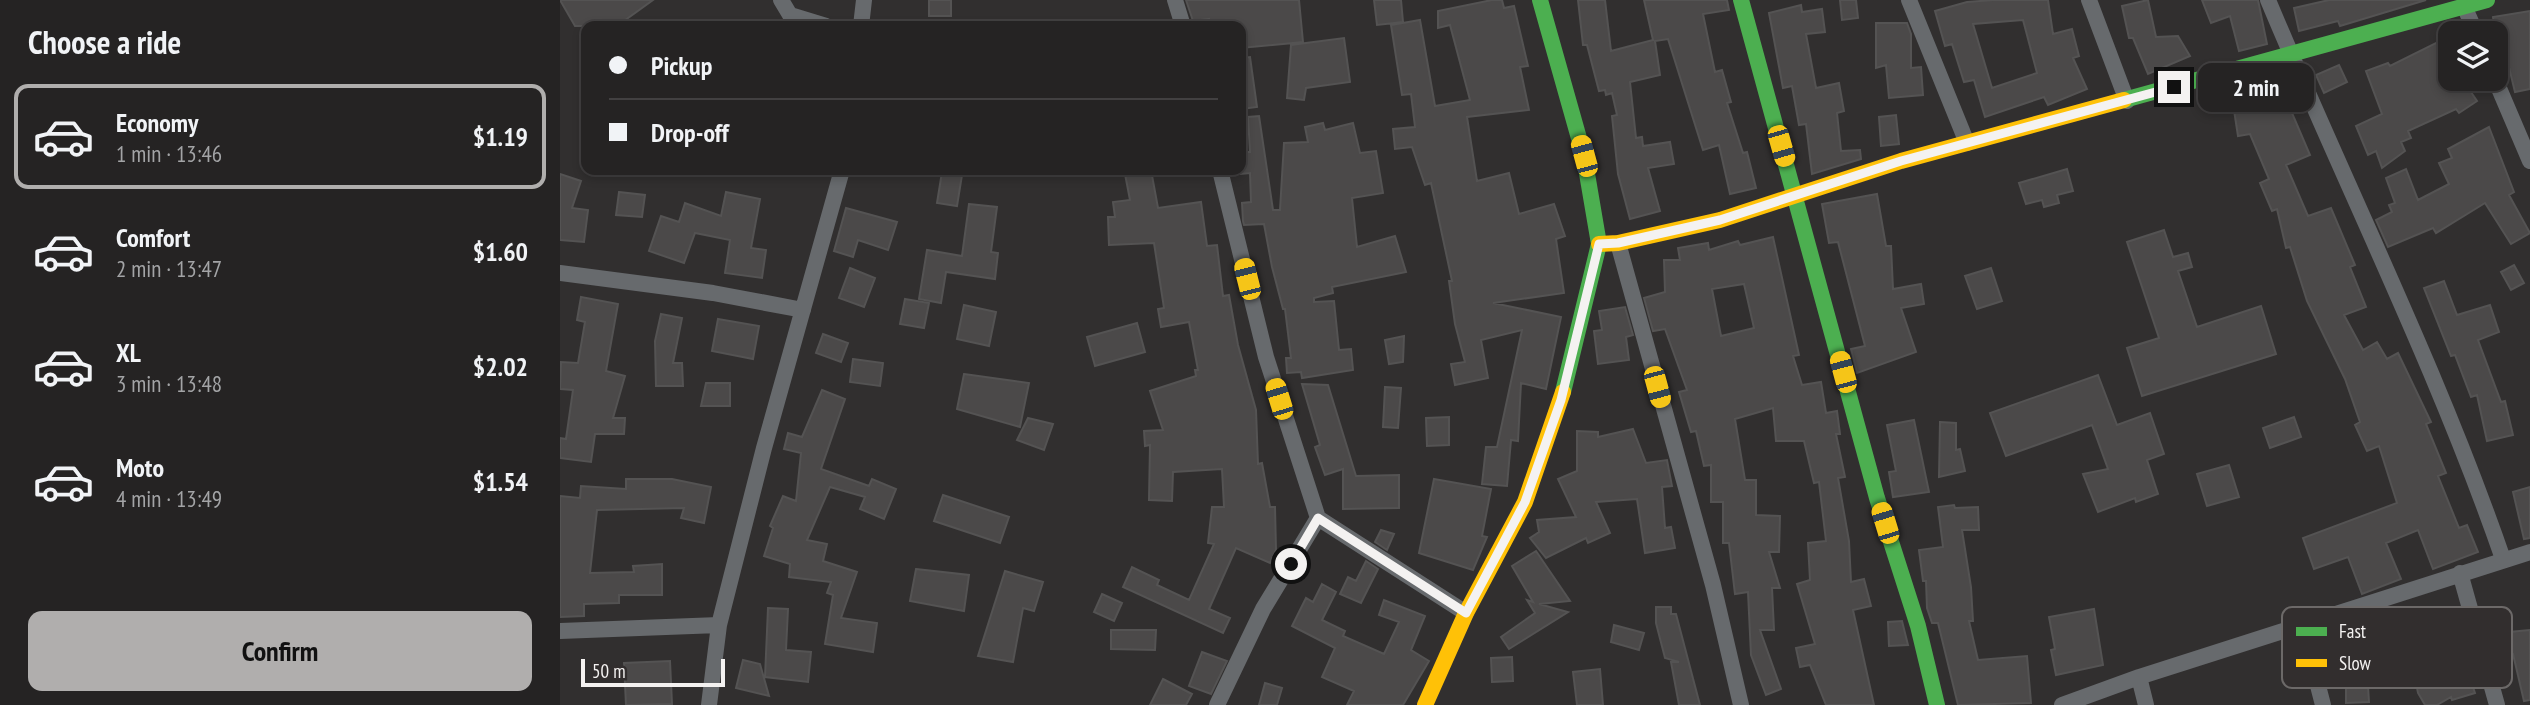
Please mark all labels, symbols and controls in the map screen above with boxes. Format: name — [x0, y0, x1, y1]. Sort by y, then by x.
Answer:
text: Choose a ride — [28, 21, 181, 63]
map controls — [2438, 21, 2508, 91]
button: layers — [2438, 21, 2508, 91]
text: Pickup — [651, 49, 712, 82]
callout: 2 min — [2198, 62, 2314, 112]
route end — [2158, 71, 2190, 103]
text: 2 min — [2233, 73, 2279, 102]
icon: car — [32, 105, 95, 168]
text: Economy — [116, 106, 198, 139]
text: Drop-off — [651, 116, 729, 149]
text: $1.19 — [473, 120, 528, 153]
car — [1766, 123, 1797, 169]
car — [1569, 133, 1600, 179]
text: 1 min · 13:46 — [116, 139, 222, 168]
icon: car — [32, 220, 95, 283]
text: Comfort — [116, 221, 190, 254]
text: $1.60 — [473, 235, 528, 268]
text: 2 min · 13:47 — [116, 254, 222, 283]
car — [1232, 256, 1263, 302]
icon: car — [32, 335, 95, 398]
text: XL — [116, 336, 141, 369]
car — [1828, 349, 1859, 395]
text: $2.02 — [473, 350, 528, 383]
car — [1642, 364, 1673, 410]
text: 3 min · 13:48 — [116, 369, 222, 398]
car — [1263, 376, 1296, 422]
icon: car — [32, 450, 95, 513]
text: Moto — [116, 451, 164, 484]
text: $1.54 — [473, 465, 528, 498]
text: 4 min · 13:49 — [116, 484, 222, 513]
car — [1869, 500, 1902, 546]
route start — [1275, 548, 1307, 580]
legend — [2282, 607, 2512, 688]
button: Confirm — [28, 611, 532, 691]
text: Fast — [2339, 619, 2367, 643]
text: Slow — [2339, 651, 2372, 675]
scale bar — [581, 656, 724, 688]
text: 50 m — [592, 659, 626, 683]

